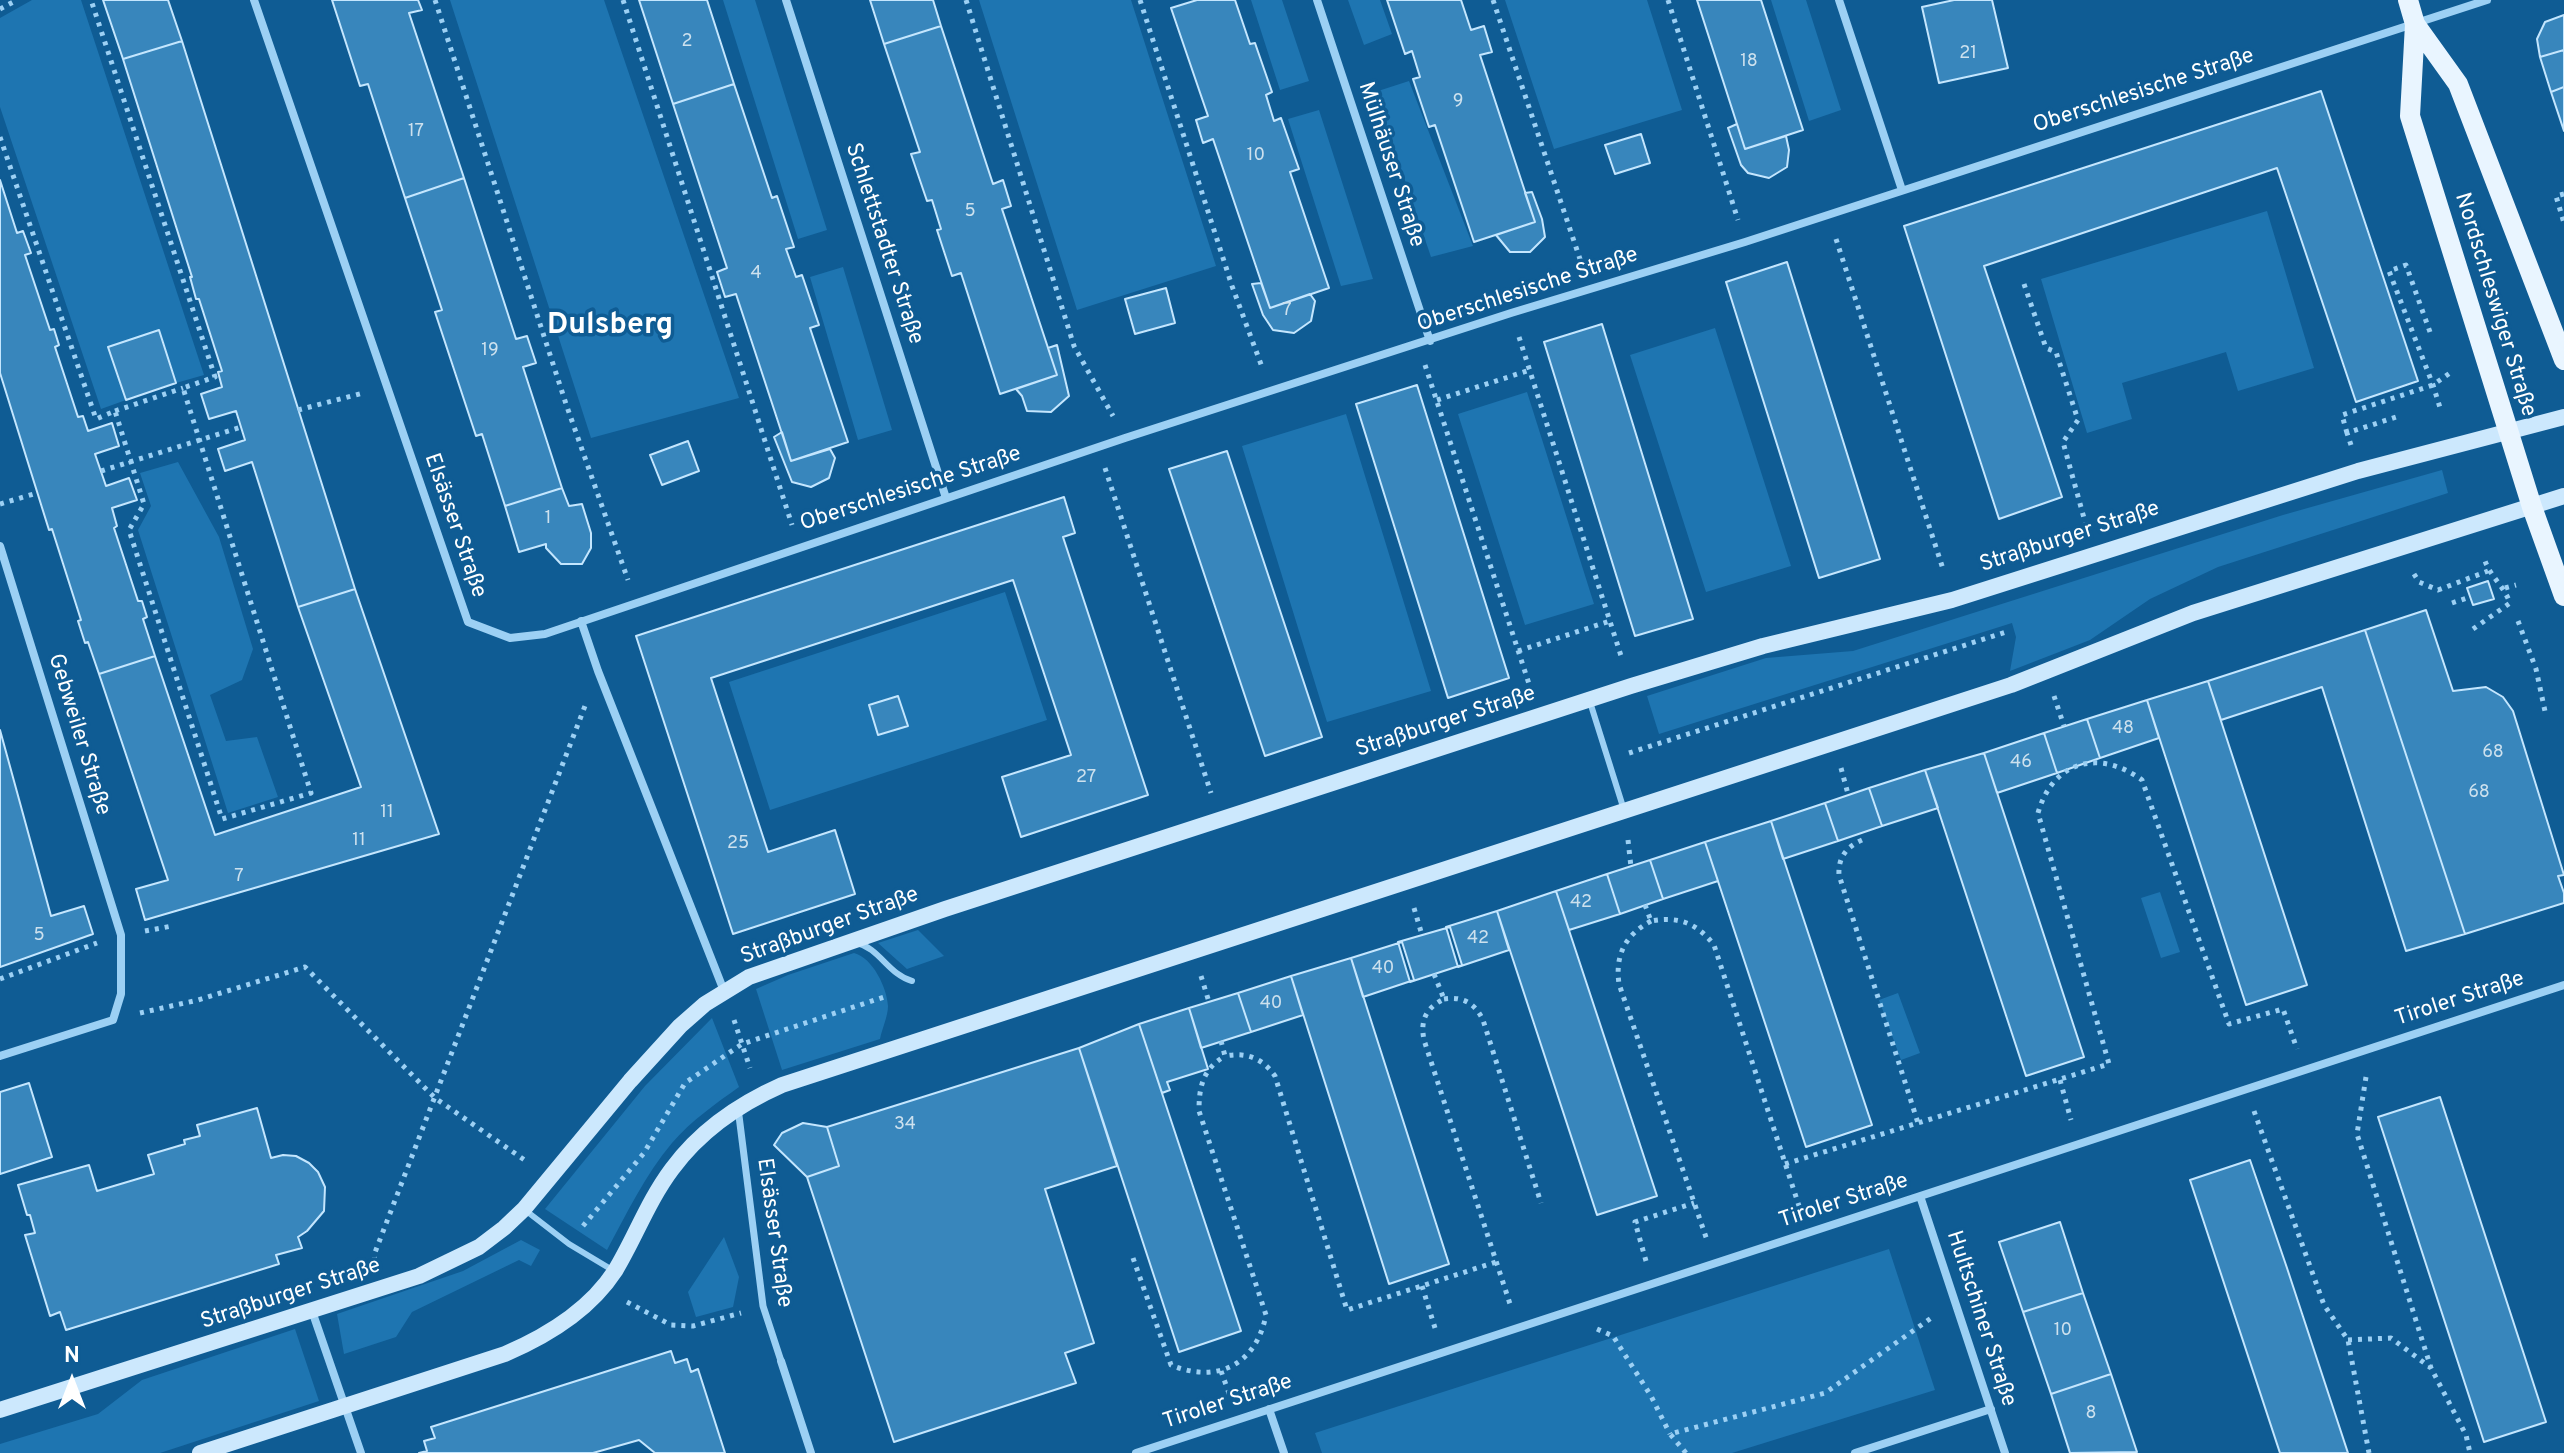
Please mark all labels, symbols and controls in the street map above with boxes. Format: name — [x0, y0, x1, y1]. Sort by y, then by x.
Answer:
house number: 2 — [681, 31, 693, 53]
house number: 21 — [1959, 43, 1977, 65]
street label: Oberschlesische Straße — [2030, 44, 2258, 140]
house number: 18 — [1740, 51, 1758, 73]
street label: Mülhäuser Straße — [1351, 79, 1429, 251]
house number: 9 — [1453, 91, 1463, 113]
house number: 17 — [408, 121, 424, 143]
street label: Schlettstadter Straße — [838, 140, 928, 348]
house number: 10 — [1247, 145, 1265, 167]
street label: Nordschleswiger Straße — [2447, 190, 2541, 420]
house number: 5 — [964, 201, 976, 223]
street label: Oberschlesische Straße — [1414, 243, 1642, 339]
house number: 4 — [750, 263, 762, 285]
house number: 7 — [1282, 300, 1292, 322]
district label: Dulsberg — [547, 309, 673, 345]
house number: 19 — [481, 340, 499, 362]
street label: Oberschlesische Straße — [797, 442, 1025, 538]
street label: Elsässer Straße — [417, 450, 491, 602]
street label: Straßburger Straße — [1977, 496, 2163, 580]
house number: 1 — [545, 508, 551, 530]
street label: Gebweiler Straße — [41, 651, 115, 819]
street label: Straßburger Straße — [1353, 681, 1539, 765]
house number: 48 — [2112, 718, 2134, 740]
house number: 68 — [2482, 742, 2504, 764]
house number: 46 — [2010, 752, 2032, 774]
house number: 27 — [1076, 767, 1096, 789]
house number: 68 — [2468, 782, 2490, 804]
house number: 11 — [380, 802, 394, 824]
house number: 11 — [352, 830, 366, 852]
house number: 25 — [727, 833, 749, 855]
house number: 7 — [234, 866, 244, 888]
street label: Straßburger Straße — [737, 883, 923, 971]
house number: 42 — [1570, 892, 1592, 914]
house number: 5 — [33, 925, 45, 947]
house number: 42 — [1467, 928, 1489, 950]
house number: 40 — [1372, 958, 1394, 980]
street label: Tiroler Straße — [2392, 967, 2528, 1033]
house number: 40 — [1260, 993, 1282, 1015]
house number: 34 — [894, 1114, 916, 1136]
street label: Elsässer Straße — [749, 1156, 797, 1310]
street label: Tiroler Straße — [1776, 1169, 1912, 1235]
street label: Hultschiner Straße — [1939, 1228, 2021, 1410]
street label: Straßburger Straße — [198, 1253, 384, 1337]
house number: 10 — [2054, 1320, 2072, 1342]
north arrow — [32, 1341, 112, 1421]
text: N — [64, 1343, 80, 1370]
street label: Tiroler Straße — [1160, 1370, 1296, 1436]
house number: 8 — [2086, 1403, 2096, 1425]

